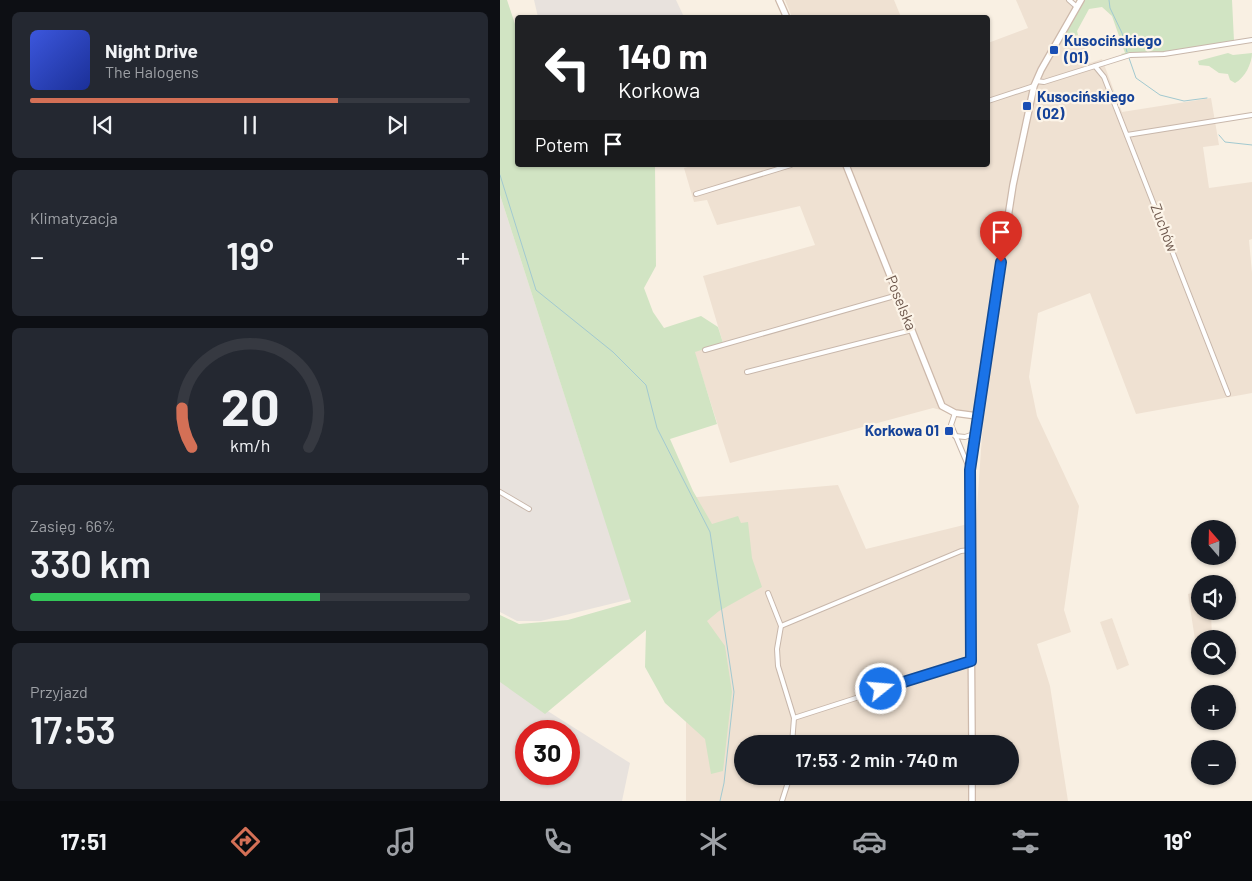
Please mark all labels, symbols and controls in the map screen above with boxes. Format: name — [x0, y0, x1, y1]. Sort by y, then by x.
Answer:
place label: Kusocińskiego (01) — [1063, 31, 1162, 66]
text: 140 m — [618, 34, 708, 76]
icon: left — [535, 35, 600, 100]
text: Night Drive — [105, 39, 198, 62]
marker: Kusocińskiego (01) — [1048, 44, 1060, 56]
text: The Halogens — [105, 62, 199, 81]
text: Korkowa — [618, 76, 700, 102]
place label: Kusocińskiego (02) — [1036, 87, 1135, 122]
marker: Kusocińskiego (02) — [1021, 100, 1033, 112]
icon: previous — [89, 111, 117, 139]
icon: pause — [236, 111, 264, 139]
icon: next — [383, 111, 411, 139]
icon: arrive — [599, 130, 627, 158]
text: Potem — [535, 133, 589, 156]
street label: Zuchów — [1147, 201, 1182, 255]
text: Klimatyzacja — [30, 208, 118, 227]
pin — [980, 211, 1022, 262]
icon: arrive — [987, 218, 1015, 246]
text: 19° — [226, 232, 274, 278]
text: − — [30, 239, 44, 273]
text: + — [456, 239, 470, 273]
street label: Poselska — [883, 272, 921, 333]
text: 20 — [221, 374, 279, 436]
place label: Korkowa 01 — [865, 421, 939, 439]
marker: Korkowa 01 — [943, 425, 955, 437]
text: km/h — [230, 434, 270, 456]
text: Zasięg · 66% — [30, 516, 116, 535]
north arrow — [1191, 520, 1236, 565]
map controls — [1191, 520, 1236, 785]
text: 330 km — [30, 540, 151, 586]
button: sound — [1191, 575, 1236, 620]
button: search — [1191, 630, 1236, 675]
position arrow — [854, 662, 906, 714]
text: Przyjazd — [30, 682, 88, 701]
button: + — [1191, 685, 1236, 730]
text: 17:53 — [30, 706, 116, 752]
speed limit sign: 30 — [515, 720, 580, 785]
button: − — [1191, 740, 1236, 785]
text: 17:53 · 2 min · 740 m — [795, 748, 958, 771]
icon: directions — [228, 824, 263, 859]
icon: music — [384, 824, 419, 859]
icon: phone — [540, 824, 575, 859]
icon: climate — [696, 824, 731, 859]
icon: car — [852, 824, 887, 859]
icon: filters — [1008, 824, 1043, 859]
text: 17:51 — [61, 828, 107, 854]
text: 19° — [1164, 828, 1191, 854]

